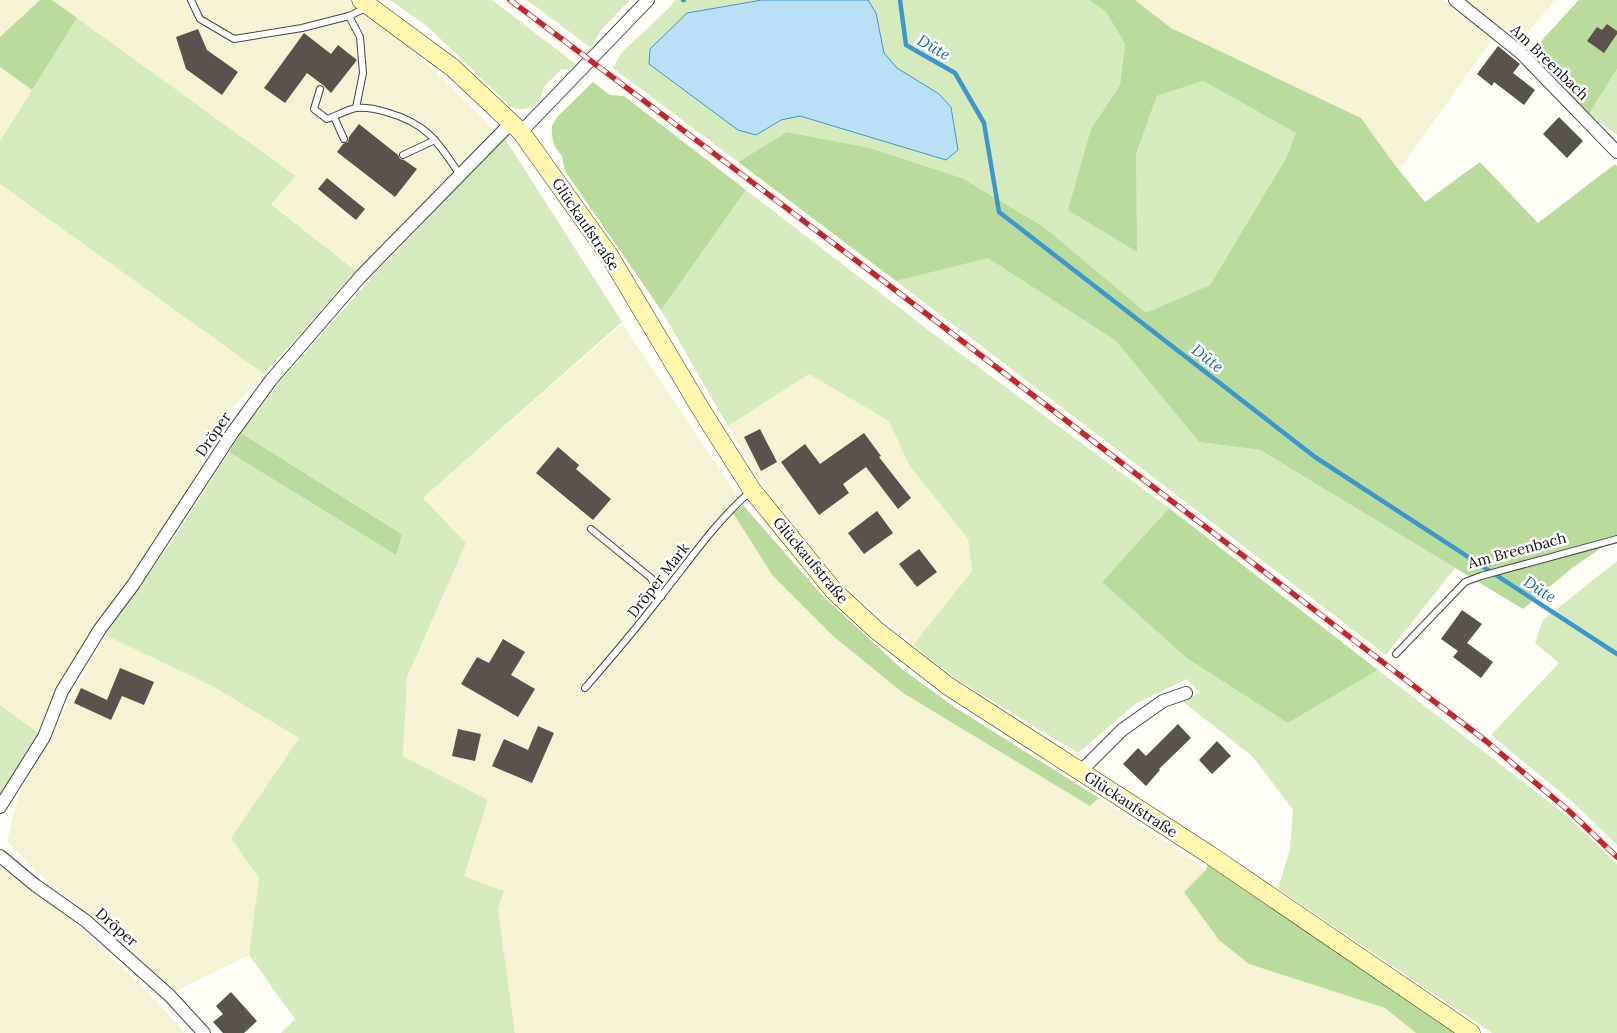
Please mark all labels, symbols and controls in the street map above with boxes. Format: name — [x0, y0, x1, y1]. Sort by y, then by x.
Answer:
street label: Am Breenbach — [1506, 19, 1593, 104]
water label: Düte — [914, 30, 954, 65]
street label: Glückaufstraße — [548, 174, 624, 274]
water label: Düte — [1188, 339, 1228, 377]
street label: Dröper — [191, 408, 235, 460]
street label: Glückaufstraße — [769, 513, 853, 607]
street label: Am Breenbach — [1465, 528, 1568, 573]
street label: Dröper Mark — [623, 539, 693, 621]
water label: Düte — [1520, 571, 1560, 607]
street label: Glückaufstraße — [1081, 767, 1181, 841]
street label: Dröper — [92, 903, 142, 951]

